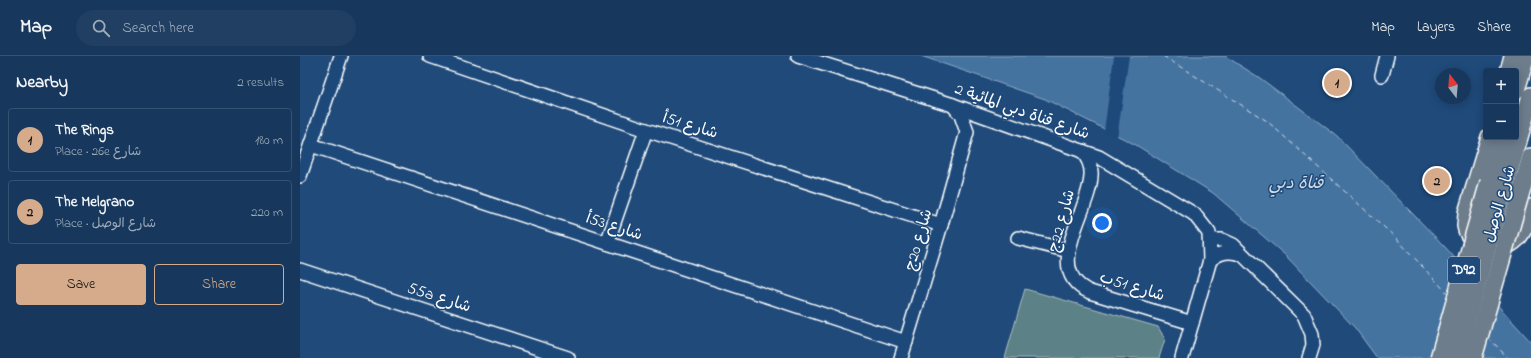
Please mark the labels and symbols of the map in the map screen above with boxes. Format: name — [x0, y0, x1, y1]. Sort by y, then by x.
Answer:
pin: 1 — [1324, 68, 1350, 98]
north arrow — [1435, 68, 1471, 104]
street label: شارع قناة دبي المائية 2 — [951, 78, 1093, 147]
street label: شارع 51أ — [659, 106, 721, 146]
street label: شارع الوصل — [1478, 163, 1522, 245]
pin: 2 — [1424, 166, 1450, 196]
water label: قناة دبي — [1269, 171, 1325, 197]
street label: شارع 22ج — [1042, 187, 1082, 255]
street label: شارع 20ج — [899, 206, 939, 274]
street label: شارع 53أ — [583, 207, 645, 247]
your location — [1092, 213, 1112, 233]
road number: D92 — [1448, 257, 1480, 283]
street label: شارع 51ب — [1096, 266, 1168, 308]
street label: 55a شارع — [404, 276, 474, 320]

